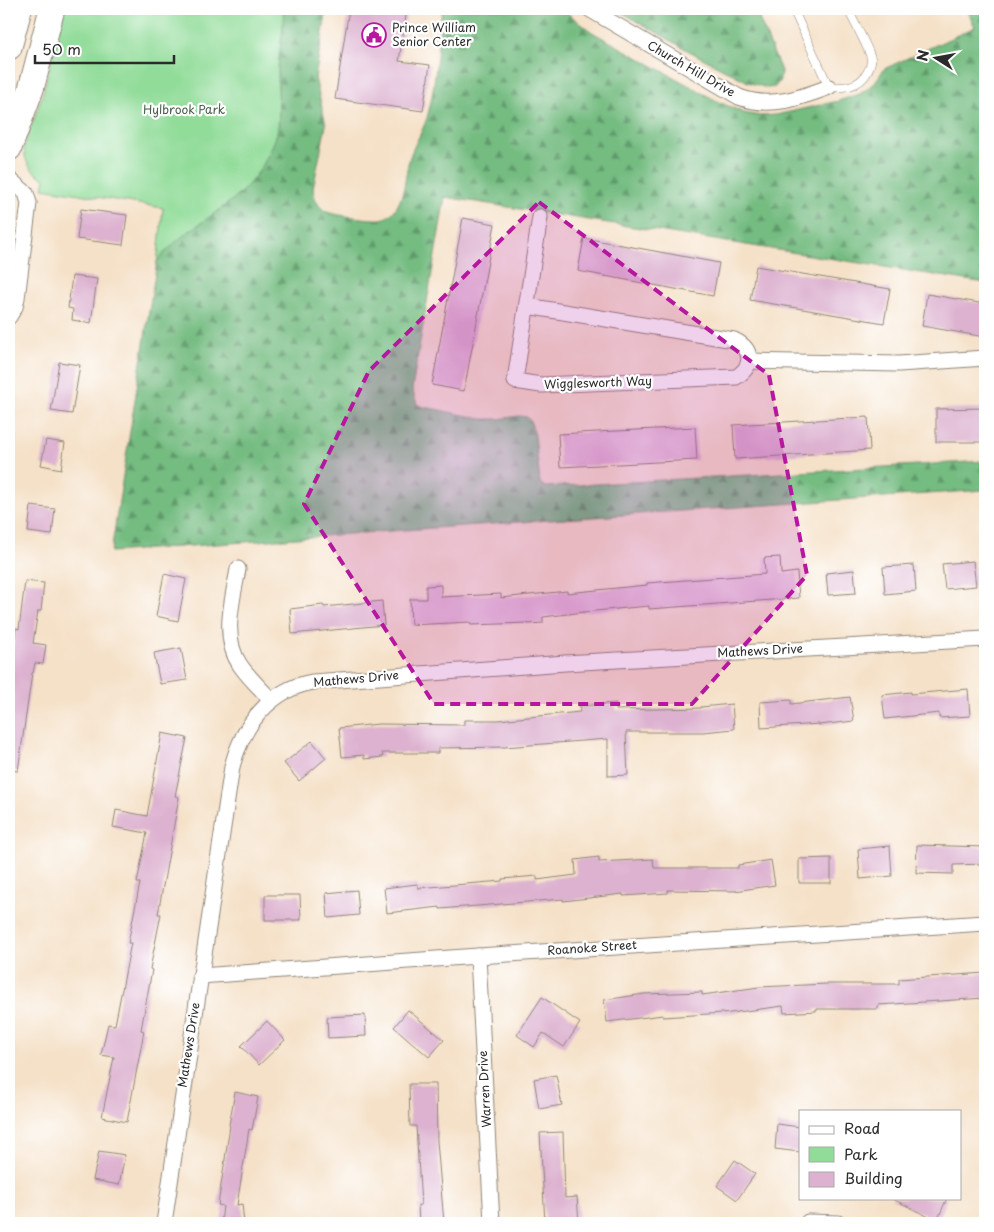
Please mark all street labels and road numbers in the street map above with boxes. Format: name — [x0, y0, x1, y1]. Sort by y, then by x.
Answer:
street label: Church Hill Drive — [644, 36, 739, 101]
street label: Wigglesworth Way — [544, 371, 652, 393]
street label: Mathews Drive — [717, 639, 803, 661]
street label: Mathews Drive — [312, 665, 399, 691]
street label: Roanoke Street — [547, 935, 637, 959]
street label: Mathews Drive — [172, 1001, 204, 1089]
street label: Warren Drive — [473, 1050, 495, 1128]

